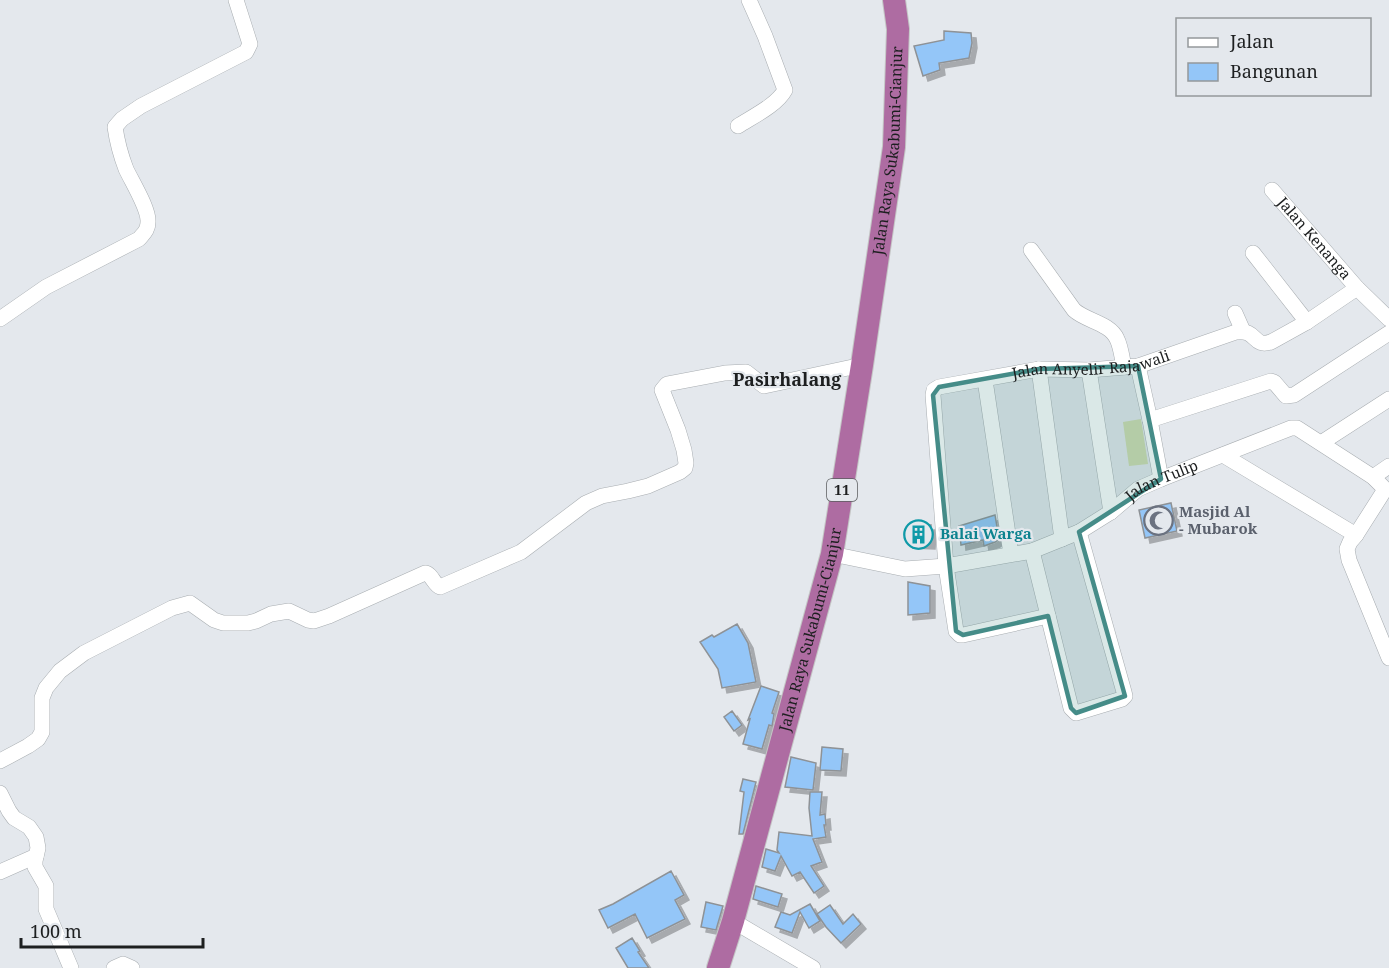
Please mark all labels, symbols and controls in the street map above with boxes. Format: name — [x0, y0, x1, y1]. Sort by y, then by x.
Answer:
legend — [1176, 18, 1371, 96]
text: Jalan — [1229, 29, 1274, 53]
street label: Jalan Raya Sukabumi-Cianjur — [867, 46, 906, 257]
text: Bangunan — [1230, 59, 1318, 83]
street label: Jalan Kenanga — [1273, 191, 1356, 283]
street label: Jalan Anyelir Rajawali — [1009, 345, 1172, 383]
district label: Pasirhalang — [733, 367, 842, 391]
street label: Jalan Tulip — [1120, 454, 1201, 505]
road number: 11 — [827, 479, 857, 501]
place label: Masjid Al - Mubarok — [1179, 501, 1258, 538]
mosque icon: Masjid Al - Mubarok — [1142, 505, 1174, 537]
building icon: Balai Warga — [903, 518, 935, 550]
place label: Balai Warga — [940, 523, 1032, 543]
street label: Jalan Raya Sukabumi-Cianjur — [773, 526, 845, 734]
scale bar — [21, 911, 202, 949]
text: 100 m — [30, 919, 82, 943]

